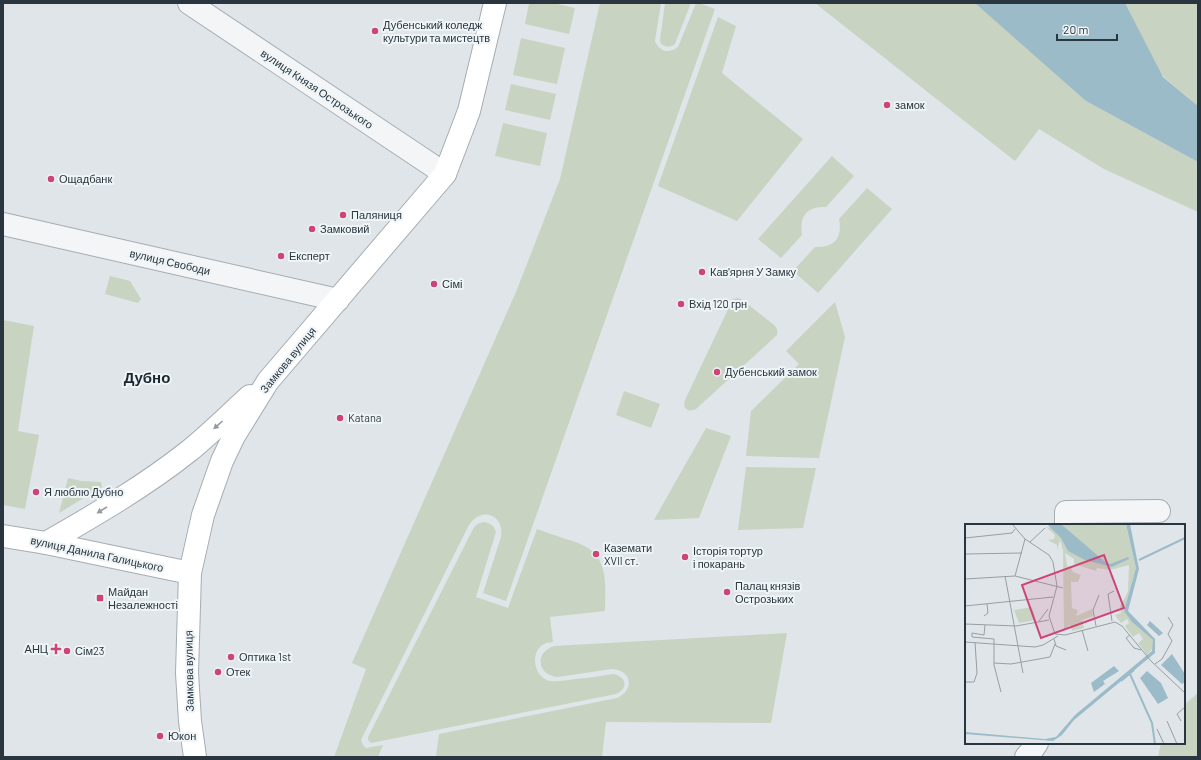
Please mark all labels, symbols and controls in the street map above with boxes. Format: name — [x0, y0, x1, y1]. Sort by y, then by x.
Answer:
scale bar — [1057, 16, 1117, 42]
place label: Дубенський коледж культури та мистецтв — [383, 18, 490, 44]
text: 20 m — [1063, 22, 1089, 36]
marker: Дубенський коледж культури та мистецтв — [370, 26, 380, 36]
street label: вулиця Князя Острозького — [259, 46, 376, 131]
place label: замок — [895, 98, 925, 111]
marker: замок — [882, 100, 892, 110]
place label: Ощадбанк — [59, 172, 112, 185]
marker: Ощадбанк — [46, 174, 56, 184]
place label: Паляниця — [351, 208, 402, 221]
marker: Паляниця — [338, 210, 348, 220]
place label: Замковий — [320, 222, 370, 235]
marker: Замковий — [307, 224, 317, 234]
street label: вулиця Свободи — [129, 246, 212, 277]
place label: Експерт — [289, 249, 330, 262]
marker: Експерт — [276, 251, 286, 261]
place label: Кав'ярня У Замку — [710, 265, 797, 278]
marker: Кав'ярня У Замку — [697, 267, 707, 277]
place label: Сімі — [442, 277, 462, 290]
marker: Сімі — [429, 279, 439, 289]
place label: Вхід 120 грн — [689, 297, 747, 310]
marker: Вхід 120 грн — [676, 299, 686, 309]
street label: Замкова вулиця — [257, 324, 318, 395]
place label: Дубенський замок — [725, 365, 817, 378]
marker: Дубенський замок — [712, 367, 722, 377]
district label: Дубно — [124, 368, 170, 386]
place label: Katana — [348, 411, 381, 424]
marker: Katana — [335, 413, 345, 423]
one-way arrow — [212, 421, 223, 430]
place label: Я люблю Дубно — [44, 485, 123, 498]
marker: Я люблю Дубно — [31, 487, 41, 497]
one-way arrow — [96, 507, 108, 514]
inset map — [965, 524, 1185, 744]
street label: вулиця Данила Галицького — [30, 533, 165, 574]
place label: Каземати XVII ст. — [604, 541, 652, 567]
place label: Історія тортур і покарань — [693, 544, 763, 570]
marker: Каземати XVII ст. — [591, 549, 601, 559]
marker: Історія тортур і покарань — [680, 552, 690, 562]
place label: Палац князів Острозьких — [735, 579, 800, 605]
place label: Майдан Незалежності — [108, 585, 178, 611]
marker: Палац князів Острозьких — [722, 587, 732, 597]
marker: Майдан Незалежності — [95, 593, 105, 603]
street label: Замкова вулиця — [181, 630, 196, 712]
place label: АНЦ — [25, 642, 48, 655]
marker: АНЦ — [51, 644, 61, 654]
place label: Сім23 — [75, 644, 104, 657]
marker: Сім23 — [62, 646, 72, 656]
place label: Оптика 1st — [239, 650, 291, 663]
marker: Оптика 1st — [226, 652, 236, 662]
place label: Отек — [226, 665, 251, 678]
marker: Отек — [213, 667, 223, 677]
place label: Юкон — [168, 729, 196, 742]
marker: Юкон — [155, 731, 165, 741]

